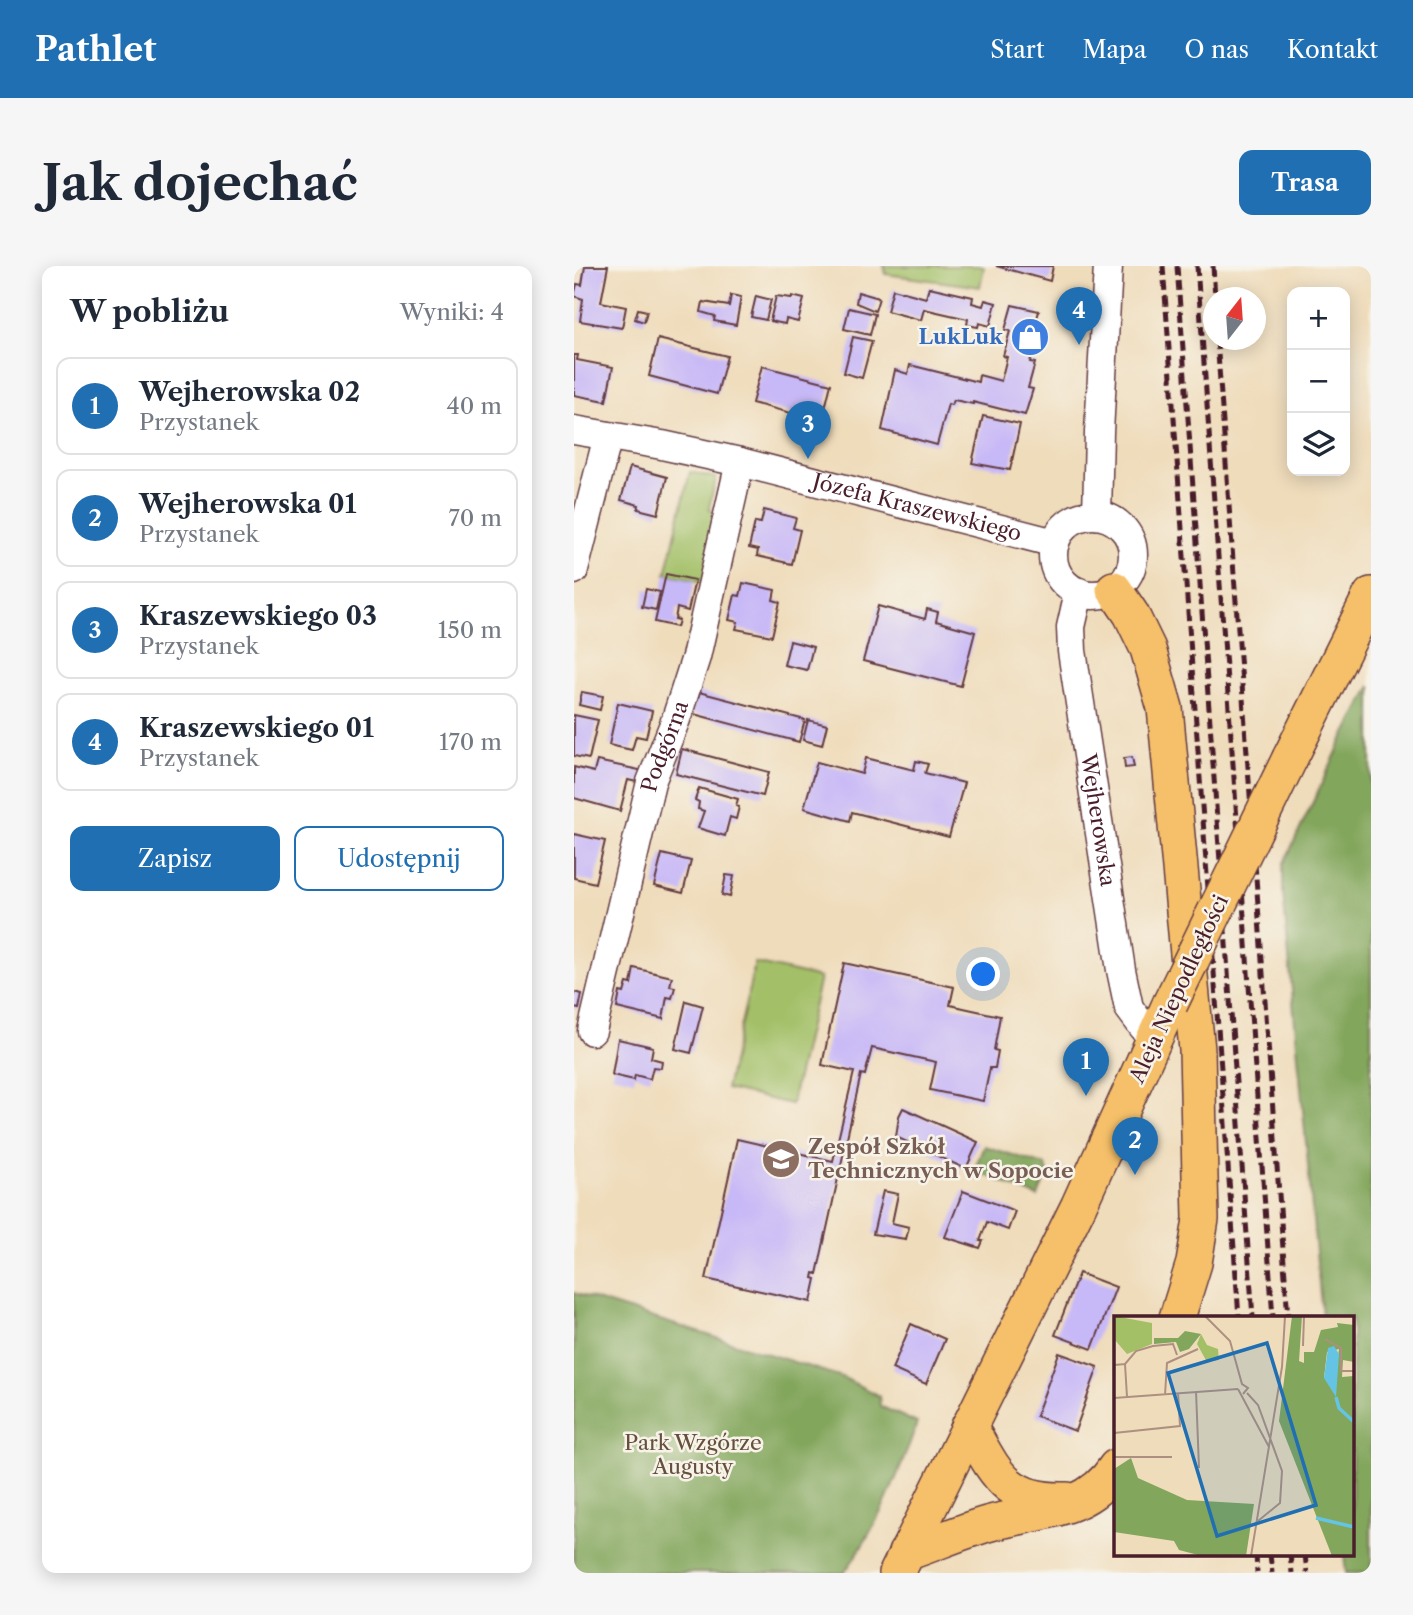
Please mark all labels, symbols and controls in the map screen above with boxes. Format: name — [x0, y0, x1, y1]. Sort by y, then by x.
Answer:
text: Pathlet — [35, 29, 157, 70]
text: Start — [990, 35, 1044, 64]
text: Mapa — [1082, 35, 1147, 64]
text: O nas — [1185, 35, 1249, 64]
text: Kontakt — [1287, 35, 1378, 64]
button: Trasa — [1239, 150, 1371, 215]
text: Jak dojechać — [42, 152, 358, 213]
pin: 4 — [1056, 287, 1102, 345]
north arrow — [1203, 287, 1266, 350]
map controls — [1287, 287, 1350, 476]
button: + — [1287, 287, 1350, 350]
text: W pobliżu — [70, 293, 229, 330]
text: Wyniki: 4 — [400, 298, 504, 326]
shop icon: LukLuk — [1009, 316, 1051, 358]
place label: LukLuk — [918, 324, 1004, 349]
button: − — [1287, 350, 1350, 413]
text: Wejherowska 02 — [139, 376, 360, 408]
text: 1 — [90, 392, 100, 420]
text: 40 m — [447, 392, 502, 420]
pin: 3 — [785, 401, 831, 459]
text: Przystanek — [139, 408, 259, 436]
button: layers — [1287, 413, 1350, 476]
street label: Józefa Kraszewskiego — [807, 468, 1024, 546]
text: Wejherowska 01 — [139, 488, 356, 520]
text: 2 — [88, 504, 102, 532]
text: 70 m — [449, 504, 502, 532]
text: Przystanek — [139, 520, 259, 548]
text: Kraszewskiego 03 — [139, 600, 377, 632]
text: 3 — [89, 616, 102, 644]
text: 150 m — [438, 616, 502, 644]
text: Przystanek — [139, 632, 259, 660]
street label: Podgórna — [636, 697, 693, 794]
text: Kraszewskiego 01 — [139, 712, 374, 744]
text: 4 — [88, 728, 102, 756]
text: 170 m — [439, 728, 502, 756]
text: Przystanek — [139, 744, 259, 772]
street label: Wejherowska — [1076, 751, 1121, 889]
button: Zapisz — [70, 826, 280, 891]
button: Udostępnij — [294, 826, 504, 891]
street label: Aleja Niepodległości — [1124, 891, 1233, 1088]
your location — [966, 957, 1000, 991]
pin: 1 — [1063, 1038, 1109, 1096]
pin: 2 — [1112, 1117, 1158, 1175]
place label: Zespół Szkół Technicznych w Sopocie — [808, 1134, 1074, 1183]
school or university icon: Zespół Szkół Technicznych w Sopocie — [760, 1138, 802, 1180]
inset map — [1114, 1316, 1354, 1556]
park label: Park Wzgórze Augusty — [624, 1430, 762, 1479]

